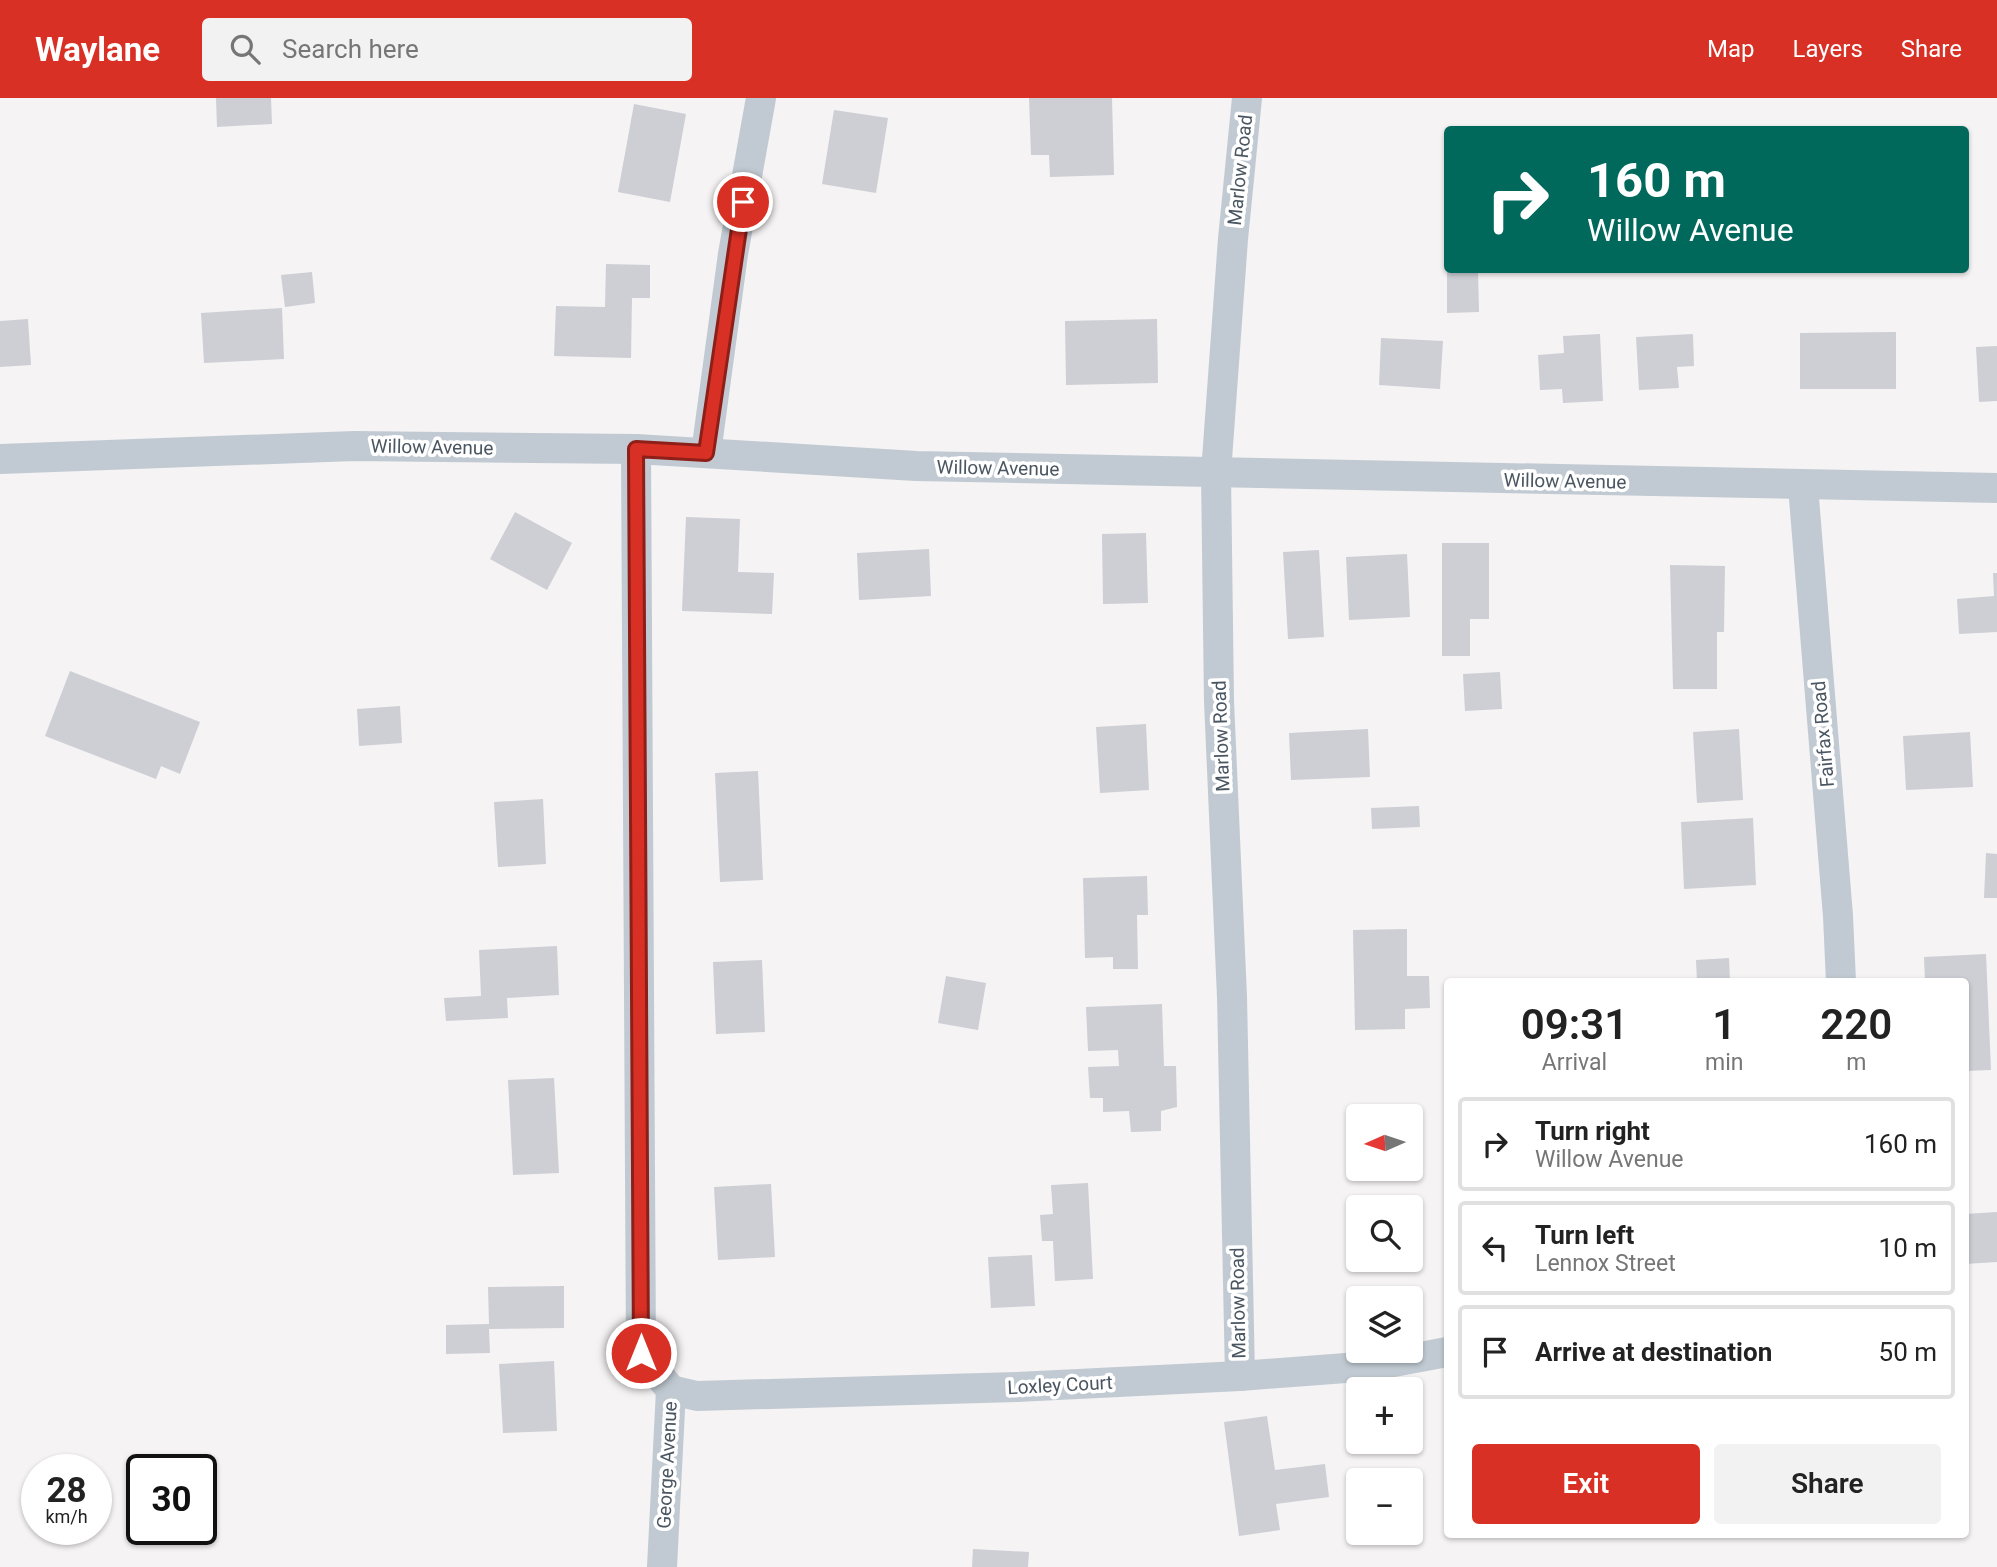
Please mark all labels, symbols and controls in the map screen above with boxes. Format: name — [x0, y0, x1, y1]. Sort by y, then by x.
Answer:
search box — [202, 18, 692, 81]
text: Waylane — [35, 30, 160, 69]
icon: search — [226, 30, 264, 68]
text: Search here — [282, 34, 419, 64]
text: Map — [1707, 35, 1755, 63]
text: Layers — [1793, 35, 1863, 63]
text: Share — [1901, 35, 1962, 63]
street label: Marlow Road — [1223, 113, 1257, 227]
text: 160 m — [1587, 152, 1726, 209]
icon: right — [1472, 154, 1563, 245]
pin — [713, 172, 773, 232]
icon: arrive — [724, 183, 762, 221]
text: Willow Avenue — [1587, 211, 1794, 249]
street label: Willow Avenue — [370, 434, 494, 460]
street label: Willow Avenue — [936, 455, 1060, 481]
street label: Willow Avenue — [1503, 468, 1627, 494]
street label: Marlow Road — [1208, 680, 1234, 792]
street label: Fairfax Road — [1807, 680, 1839, 788]
text: 09:31 — [1521, 1000, 1628, 1049]
text: 1 — [1712, 1000, 1736, 1049]
text: 220 — [1820, 1000, 1892, 1049]
text: Arrival — [1542, 1049, 1607, 1076]
text: min — [1705, 1049, 1743, 1076]
text: m — [1846, 1049, 1866, 1076]
north arrow — [1346, 1104, 1423, 1181]
map controls — [1346, 1104, 1423, 1545]
text: Turn right — [1535, 1116, 1650, 1146]
icon: right — [1476, 1125, 1514, 1163]
text: 160 m — [1864, 1129, 1937, 1159]
text: Willow Avenue — [1535, 1146, 1684, 1173]
button: search — [1346, 1195, 1423, 1272]
text: Turn left — [1535, 1220, 1634, 1250]
icon: left — [1476, 1229, 1514, 1267]
text: 10 m — [1879, 1233, 1937, 1263]
street label: Marlow Road — [1226, 1247, 1250, 1359]
text: Lennox Street — [1535, 1250, 1676, 1277]
button: layers — [1346, 1286, 1423, 1363]
position arrow — [604, 1316, 678, 1390]
icon: arrive — [1476, 1333, 1514, 1371]
text: Arrive at destination — [1535, 1337, 1772, 1367]
text: 50 m — [1879, 1337, 1937, 1367]
street label: Loxley Court — [1007, 1371, 1113, 1399]
button: + — [1346, 1377, 1423, 1454]
street label: George Avenue — [652, 1401, 682, 1529]
button: Exit — [1472, 1444, 1700, 1524]
button: Share — [1714, 1444, 1941, 1524]
speed limit sign: 30 — [126, 1454, 217, 1545]
button: − — [1346, 1468, 1423, 1545]
text: 28 — [46, 1470, 87, 1511]
text: km/h — [45, 1506, 88, 1527]

